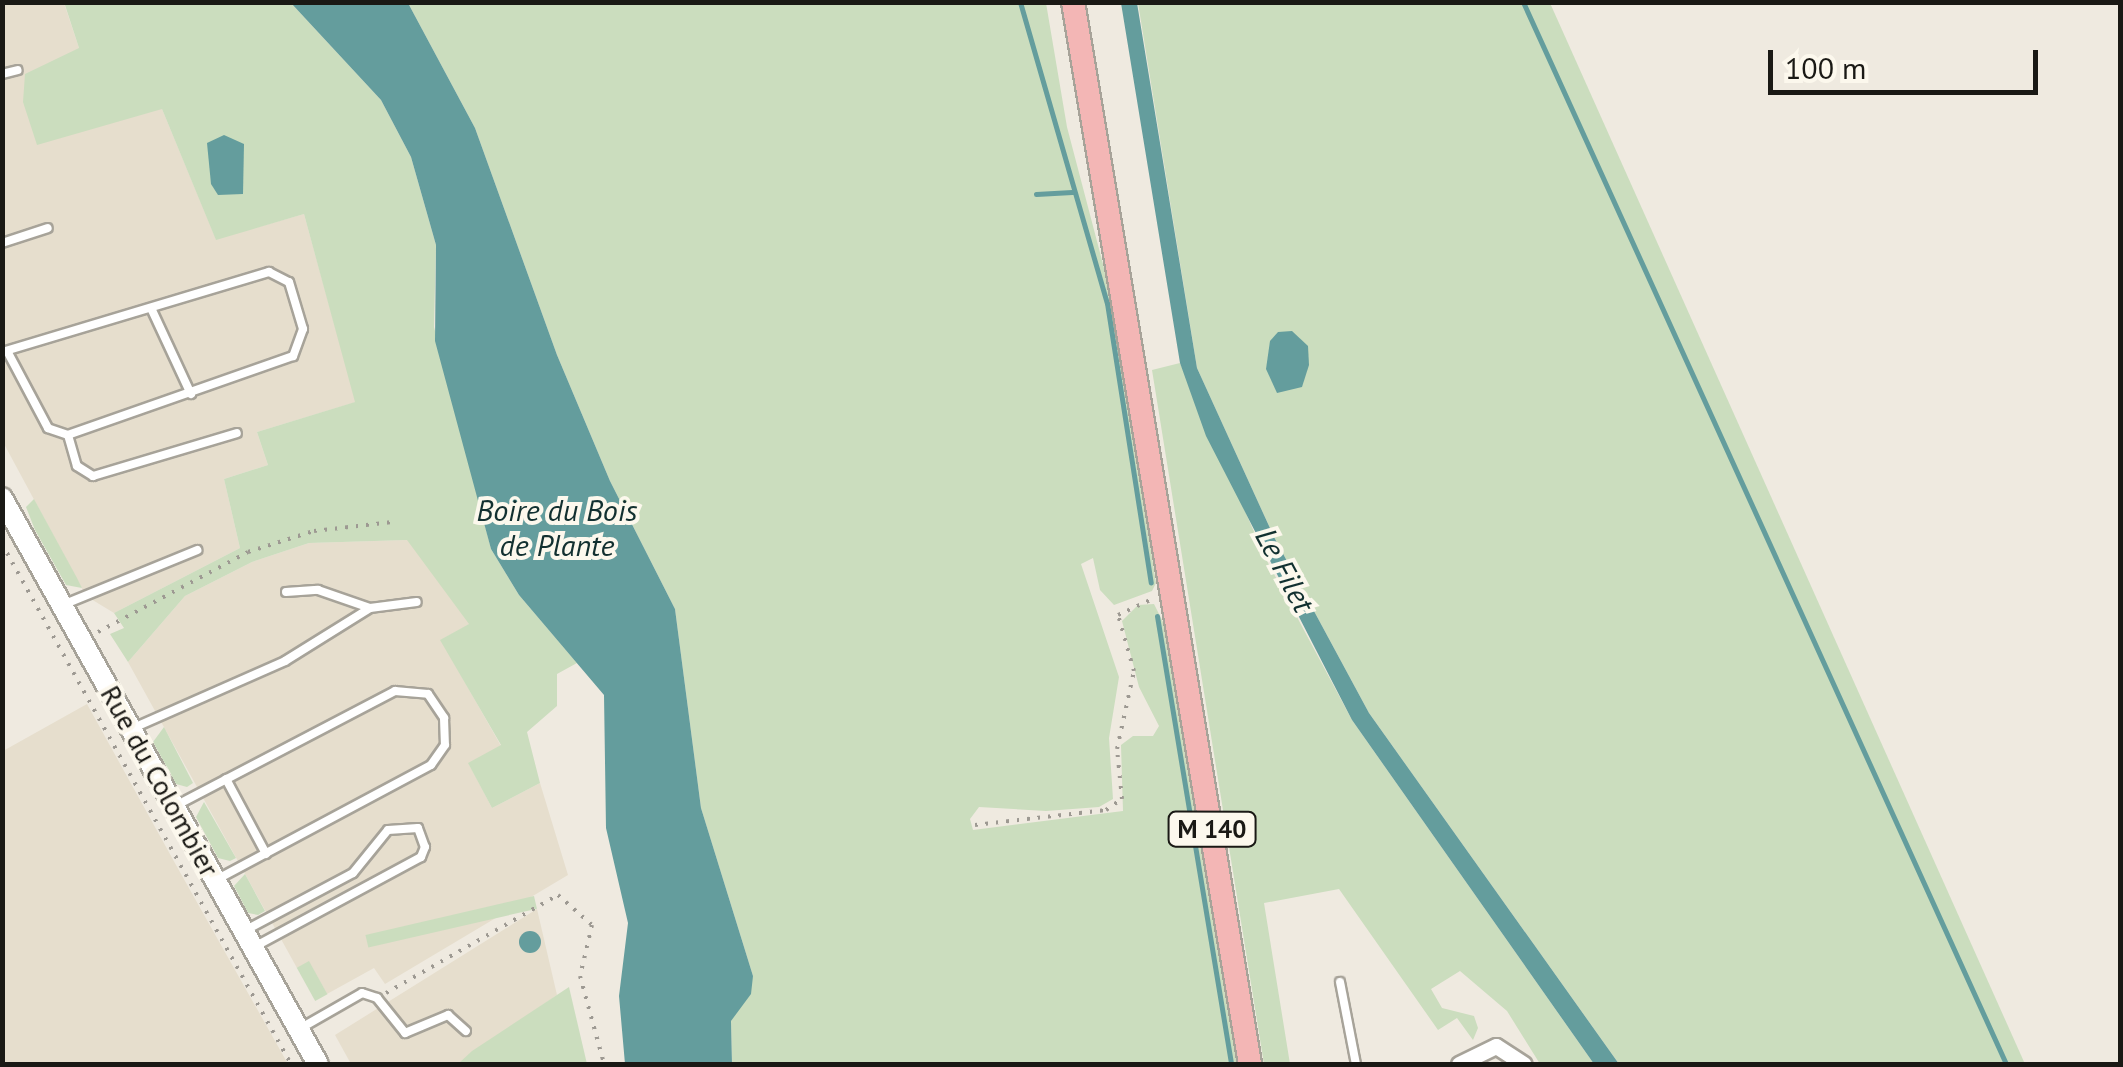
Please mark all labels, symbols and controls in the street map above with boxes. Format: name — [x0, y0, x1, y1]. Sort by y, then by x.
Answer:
scale bar — [1773, 30, 2043, 92]
text: 100 m — [1785, 48, 1866, 87]
water label: Boire du Bois de Plante — [476, 492, 638, 562]
water label: Le Filet — [1248, 522, 1322, 618]
street label: Rue du Colombier — [94, 680, 226, 882]
road number: M 140 — [1167, 809, 1257, 849]

